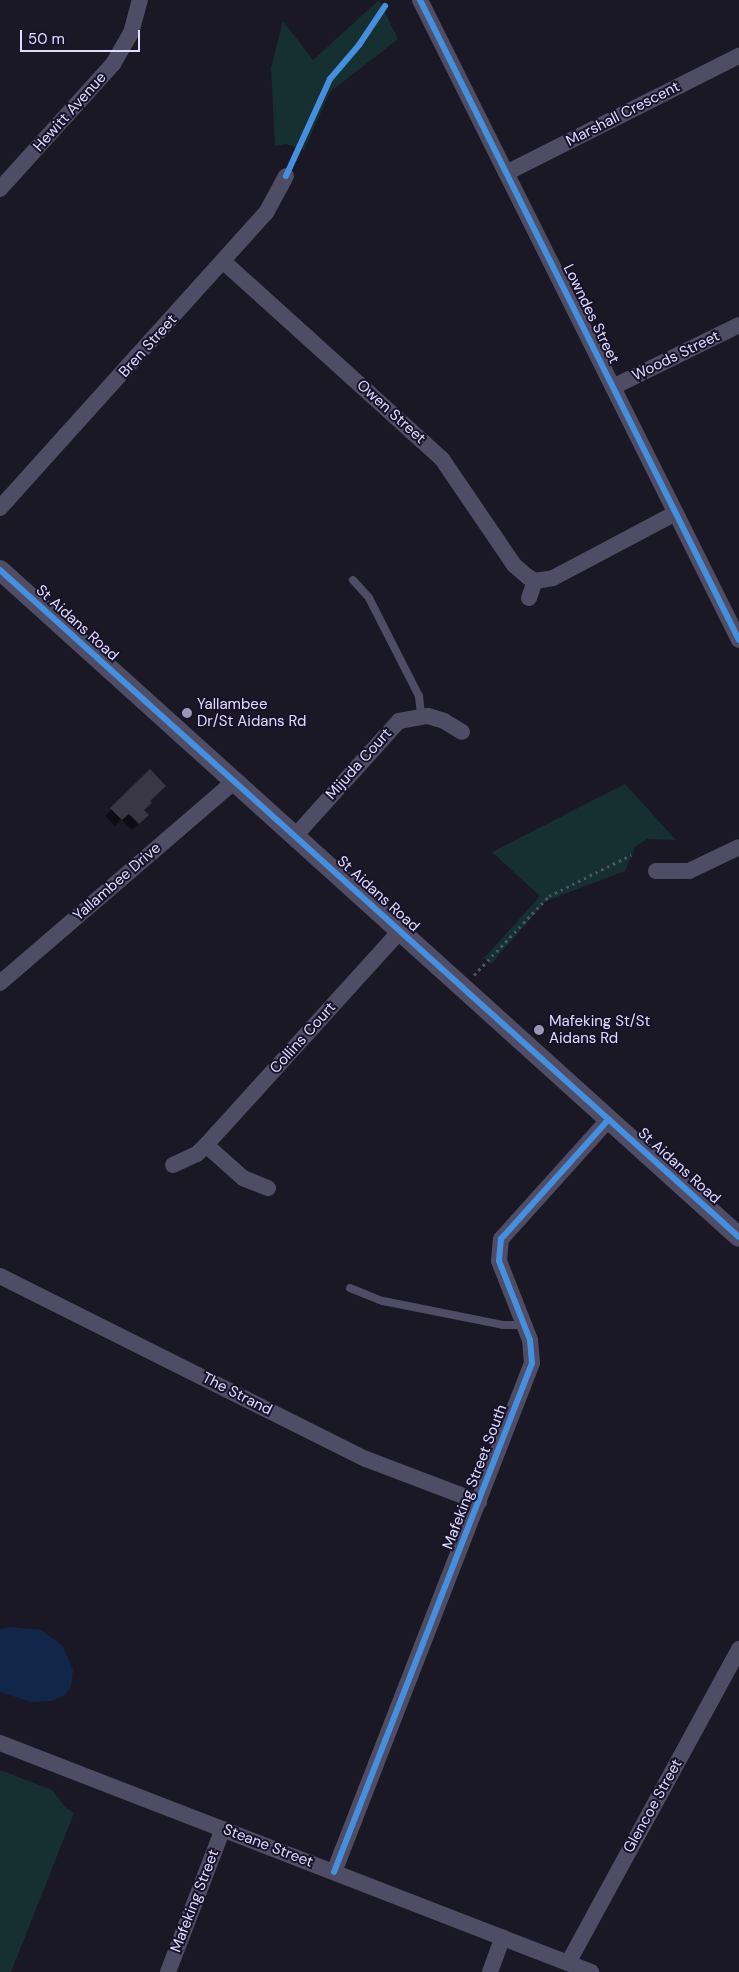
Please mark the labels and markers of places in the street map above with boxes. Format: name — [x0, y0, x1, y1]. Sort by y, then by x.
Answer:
place label: Yallambee Dr/St Aidans Rd — [197, 695, 306, 730]
marker: Yallambee Dr/St Aidans Rd — [181, 707, 193, 719]
place label: Mafeking St/St Aidans Rd — [549, 1012, 650, 1047]
marker: Mafeking St/St Aidans Rd — [533, 1024, 545, 1036]

